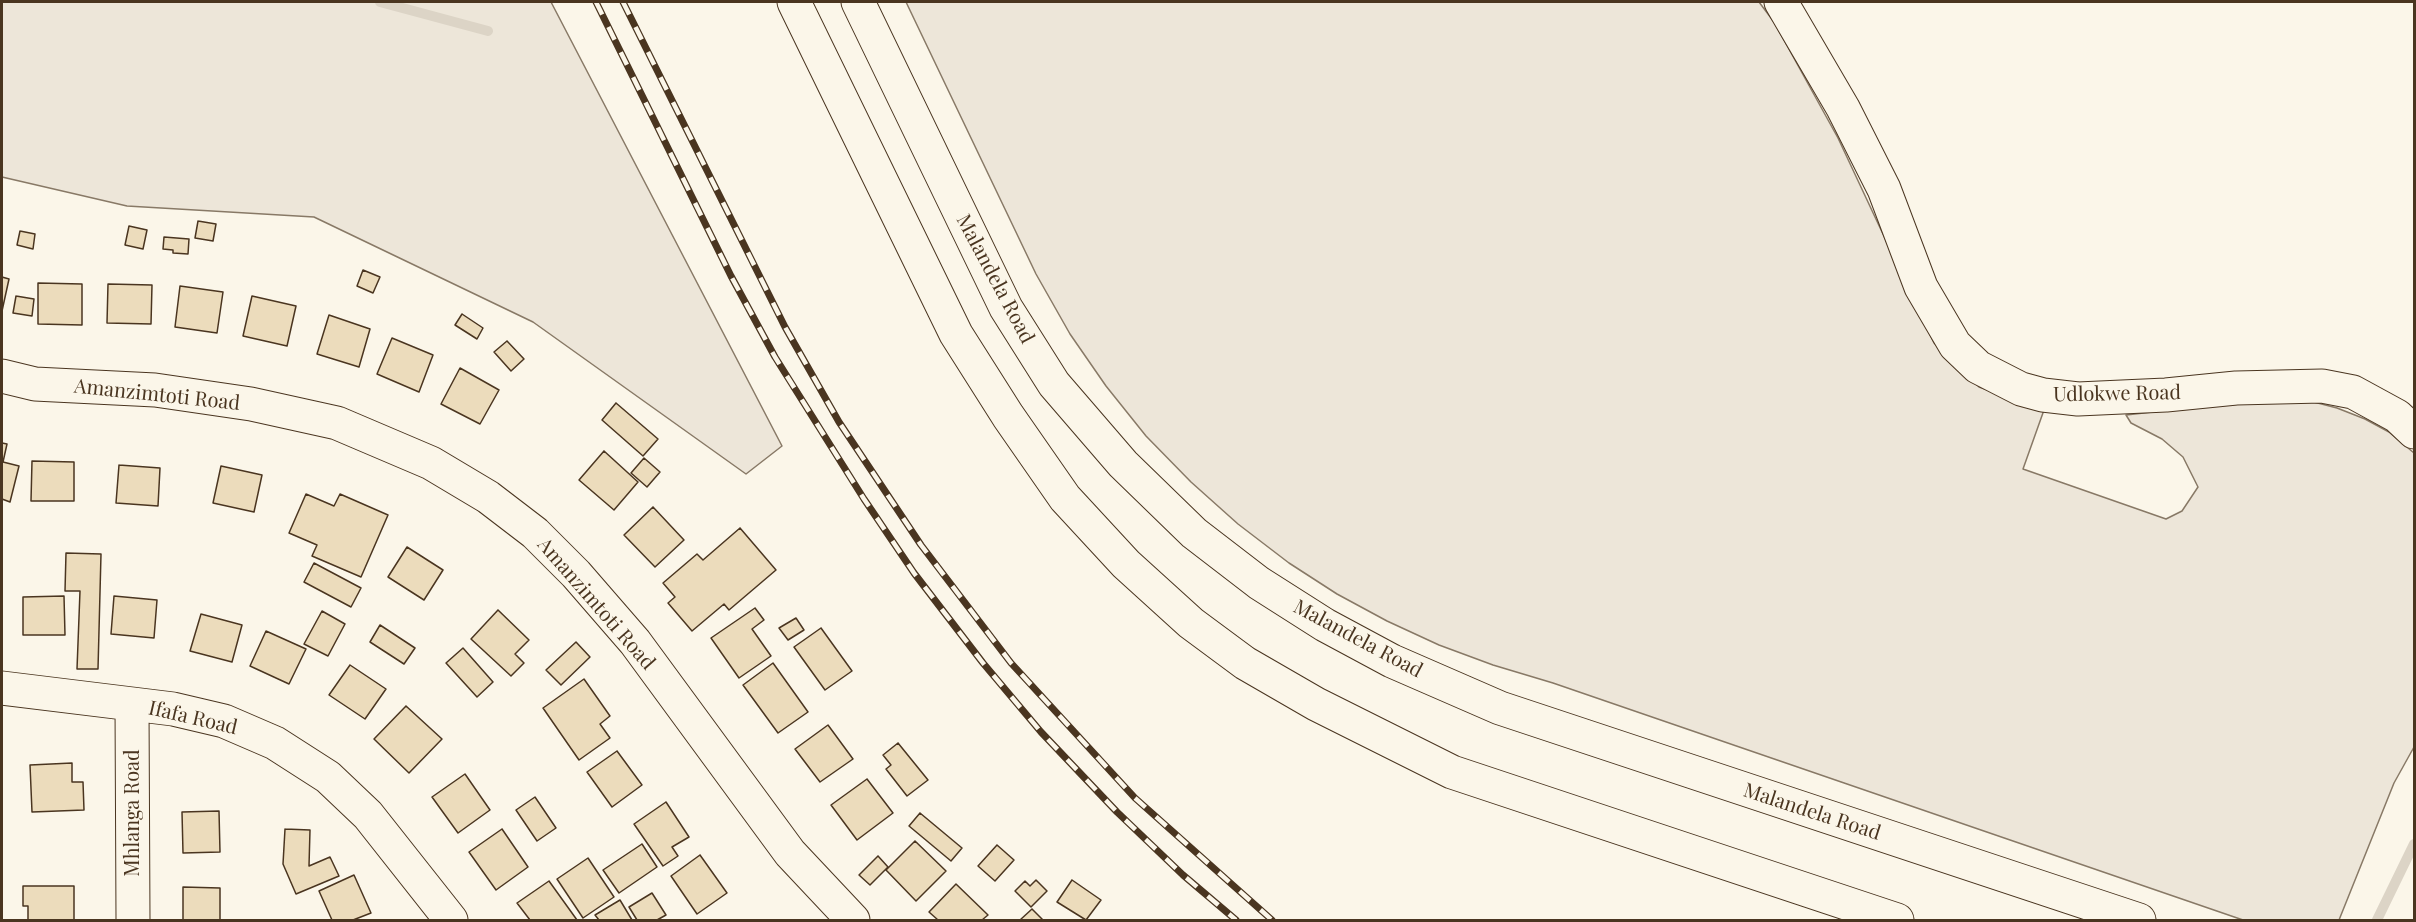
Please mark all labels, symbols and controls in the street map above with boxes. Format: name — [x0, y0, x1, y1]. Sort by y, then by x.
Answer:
street label: Malandela Road — [951, 210, 1039, 348]
street label: Amanzimtoti Road — [73, 374, 241, 416]
street label: Udlokwe Road — [2053, 381, 2181, 407]
street label: Amanzimtoti Road — [532, 533, 660, 675]
street label: Malandela Road — [1289, 595, 1427, 683]
street label: Ifafa Road — [146, 696, 240, 740]
street label: Mhlanga Road — [121, 749, 145, 877]
street label: Malandela Road — [1740, 779, 1884, 845]

